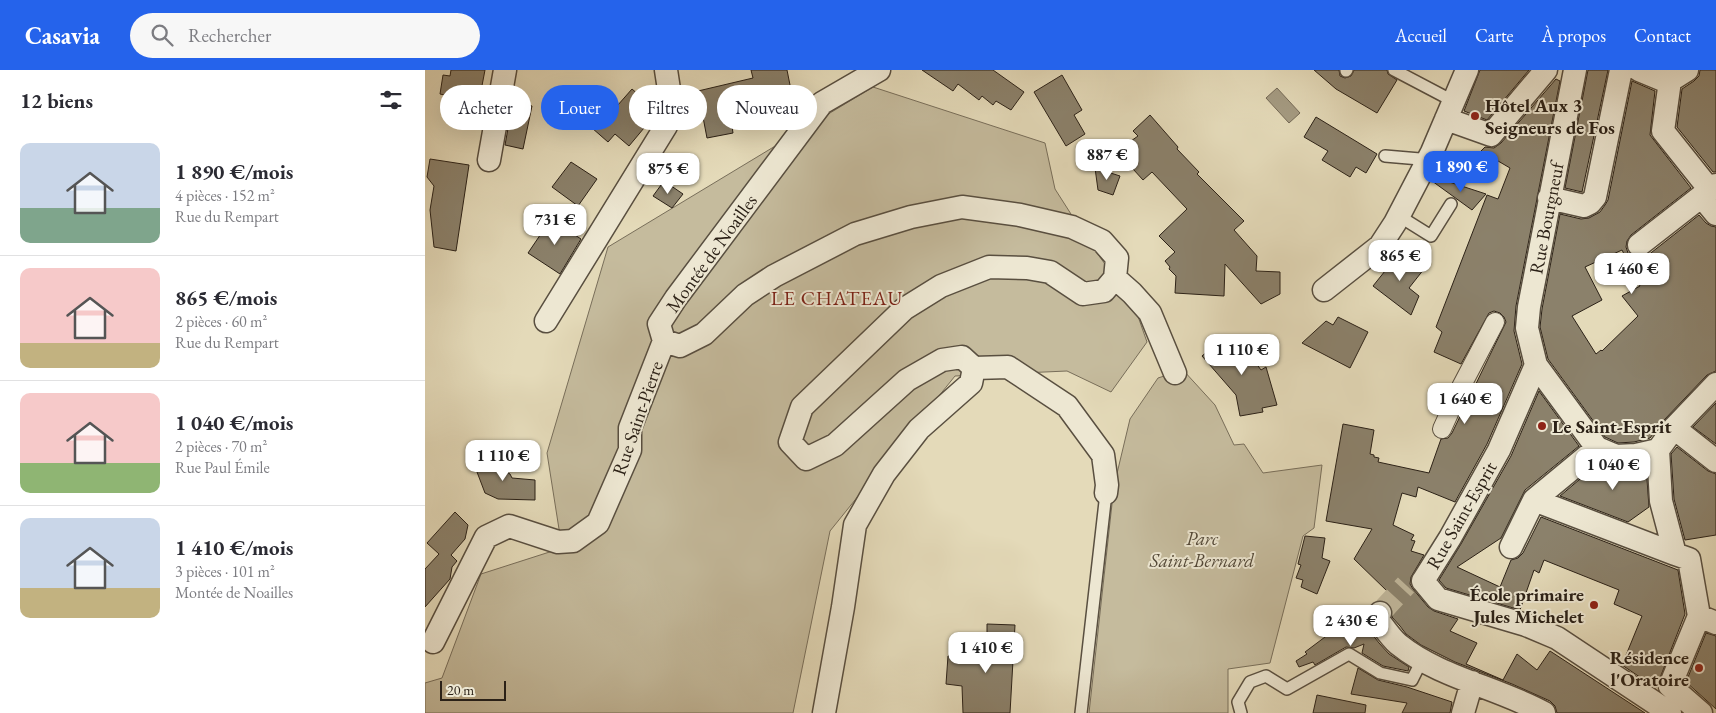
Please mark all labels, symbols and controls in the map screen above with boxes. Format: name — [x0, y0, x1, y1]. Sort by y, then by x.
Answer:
search box — [130, 13, 480, 58]
text: Casavia — [25, 20, 100, 51]
icon: search — [148, 21, 176, 49]
text: Rechercher — [188, 23, 271, 48]
text: Accueil — [1395, 24, 1447, 47]
text: Carte — [1475, 24, 1514, 47]
text: À propos — [1542, 24, 1606, 47]
text: Contact — [1634, 24, 1691, 47]
chip: Acheter — [440, 85, 531, 130]
chip: Louer — [541, 85, 619, 130]
chip: Filtres — [629, 85, 707, 130]
chip: Nouveau — [717, 85, 817, 130]
icon: filters — [377, 86, 405, 114]
text: 12 biens — [20, 87, 93, 114]
place label: Hôtel Aux 3 Seigneurs de Fos — [1485, 93, 1615, 140]
marker: Hôtel Aux 3 Seigneurs de Fos — [1469, 110, 1481, 122]
pin: 887 € — [1072, 138, 1142, 181]
text: 887 € — [1087, 144, 1128, 165]
pin: 1 890 € — [1415, 150, 1507, 193]
pin: 875 € — [633, 152, 703, 195]
text: 1 890 € — [1434, 156, 1488, 177]
text: 1 890 €/mois — [175, 158, 293, 185]
text: 875 € — [648, 158, 689, 179]
street label: Rue Bourgneuf — [1523, 158, 1570, 276]
icon: home — [60, 163, 120, 223]
text: 4 pièces · 152 m² — [175, 185, 275, 206]
street label: Montée de Noailles — [660, 189, 763, 317]
pin: 731 € — [520, 204, 590, 246]
text: Rue du Rempart — [175, 206, 279, 227]
text: 731 € — [535, 209, 576, 230]
pin: 865 € — [1365, 240, 1435, 282]
text: 865 € — [1380, 245, 1421, 266]
pin: 1 460 € — [1586, 252, 1678, 295]
text: 1 460 € — [1605, 258, 1659, 279]
text: 865 €/mois — [175, 284, 277, 311]
district label: LE CHATEAU — [771, 285, 903, 311]
icon: home — [60, 288, 120, 348]
text: 2 pièces · 60 m² — [175, 311, 267, 332]
text: Rue du Rempart — [175, 332, 279, 353]
pin: 1 110 € — [1196, 334, 1288, 376]
text: 1 110 € — [1215, 339, 1269, 360]
street label: Rue Saint-Pierre — [606, 358, 669, 479]
pin: 1 640 € — [1419, 382, 1511, 425]
text: 1 640 € — [1438, 388, 1492, 409]
text: 1 040 €/mois — [175, 409, 293, 436]
icon: home — [60, 413, 120, 473]
place label: Le Saint-Esprit — [1552, 414, 1672, 439]
marker: Le Saint-Esprit — [1536, 420, 1548, 432]
text: 2 pièces · 70 m² — [175, 436, 267, 457]
pin: 1 110 € — [457, 440, 549, 482]
text: 1 110 € — [476, 445, 530, 466]
pin: 1 040 € — [1567, 448, 1659, 491]
text: 1 040 € — [1586, 454, 1640, 475]
text: Rue Paul Émile — [175, 457, 270, 478]
street label: Rue Saint-Esprit — [1420, 457, 1502, 574]
park label: Parc Saint-Bernard — [1149, 526, 1254, 573]
text: 1 410 €/mois — [175, 534, 293, 561]
icon: home — [60, 538, 120, 598]
text: 3 pièces · 101 m² — [175, 561, 275, 582]
text: Montée de Noailles — [175, 582, 293, 603]
place label: École primaire Jules Michelet — [1470, 582, 1584, 629]
marker: École primaire Jules Michelet — [1588, 599, 1600, 611]
pin: 2 430 € — [1305, 604, 1397, 647]
text: 2 430 € — [1324, 610, 1378, 631]
pin: 1 410 € — [940, 632, 1032, 674]
text: 1 410 € — [959, 637, 1013, 658]
place label: Résidence l'Oratoire — [1610, 645, 1689, 692]
marker: Résidence l'Oratoire — [1693, 662, 1705, 674]
scale bar — [440, 678, 506, 701]
text: 20 m — [447, 681, 474, 699]

